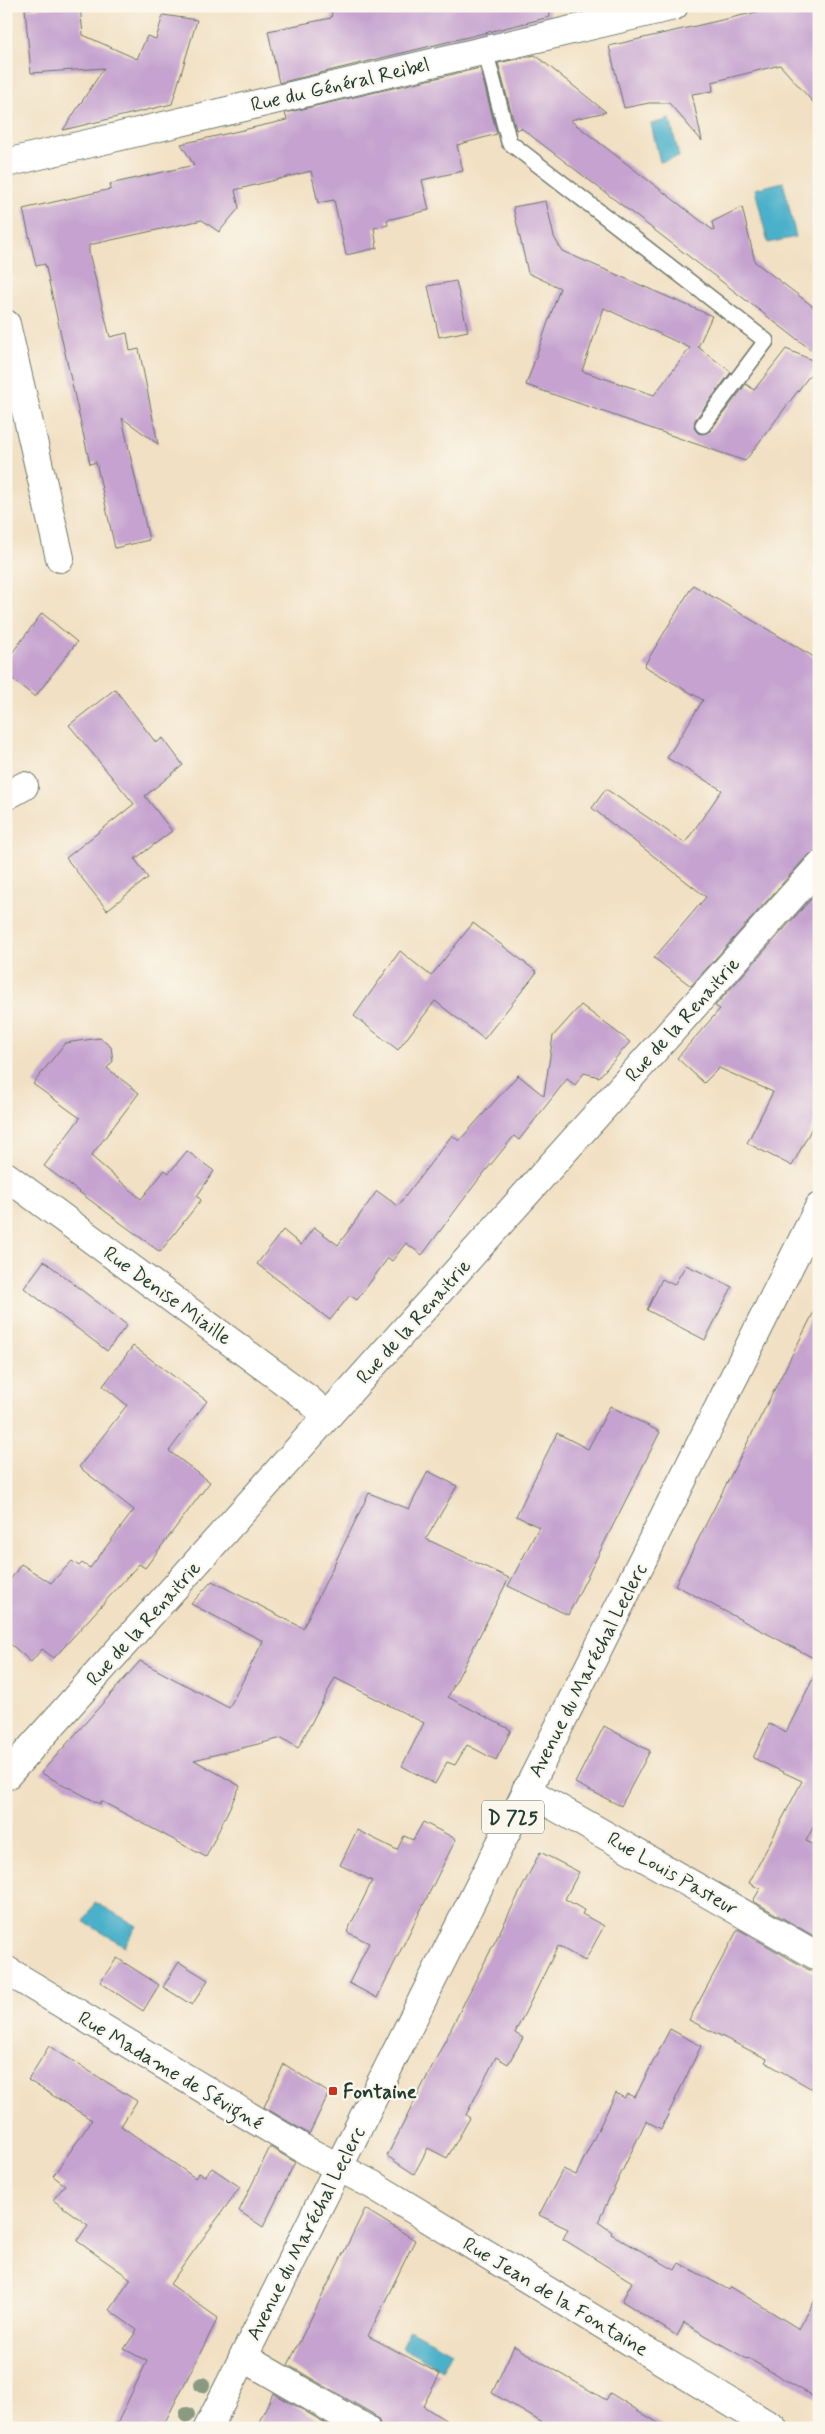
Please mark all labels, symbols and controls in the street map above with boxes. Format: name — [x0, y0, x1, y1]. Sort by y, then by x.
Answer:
street label: Rue du Général Reibel — [248, 52, 432, 119]
street label: Rue de la Renaitrie — [620, 952, 747, 1088]
street label: Rue Denise Miaille — [97, 1240, 237, 1352]
street label: Rue de la Renaitrie — [351, 1254, 478, 1390]
street label: Rue de la Renaitrie — [81, 1556, 208, 1692]
street label: Avenue du Maréchal Leclerc — [523, 1559, 654, 1782]
road number: D 725 — [482, 1800, 544, 1834]
street label: Rue Louis Pasteur — [602, 1826, 743, 1923]
street label: Rue Madame de Sévigné — [72, 2005, 268, 2139]
place label: Fontaine — [343, 2079, 417, 2106]
marker: Fontaine — [327, 2085, 339, 2097]
street label: Avenue du Maréchal Leclerc — [241, 2122, 372, 2345]
street label: Rue Jean de la Fontaine — [457, 2231, 653, 2364]

